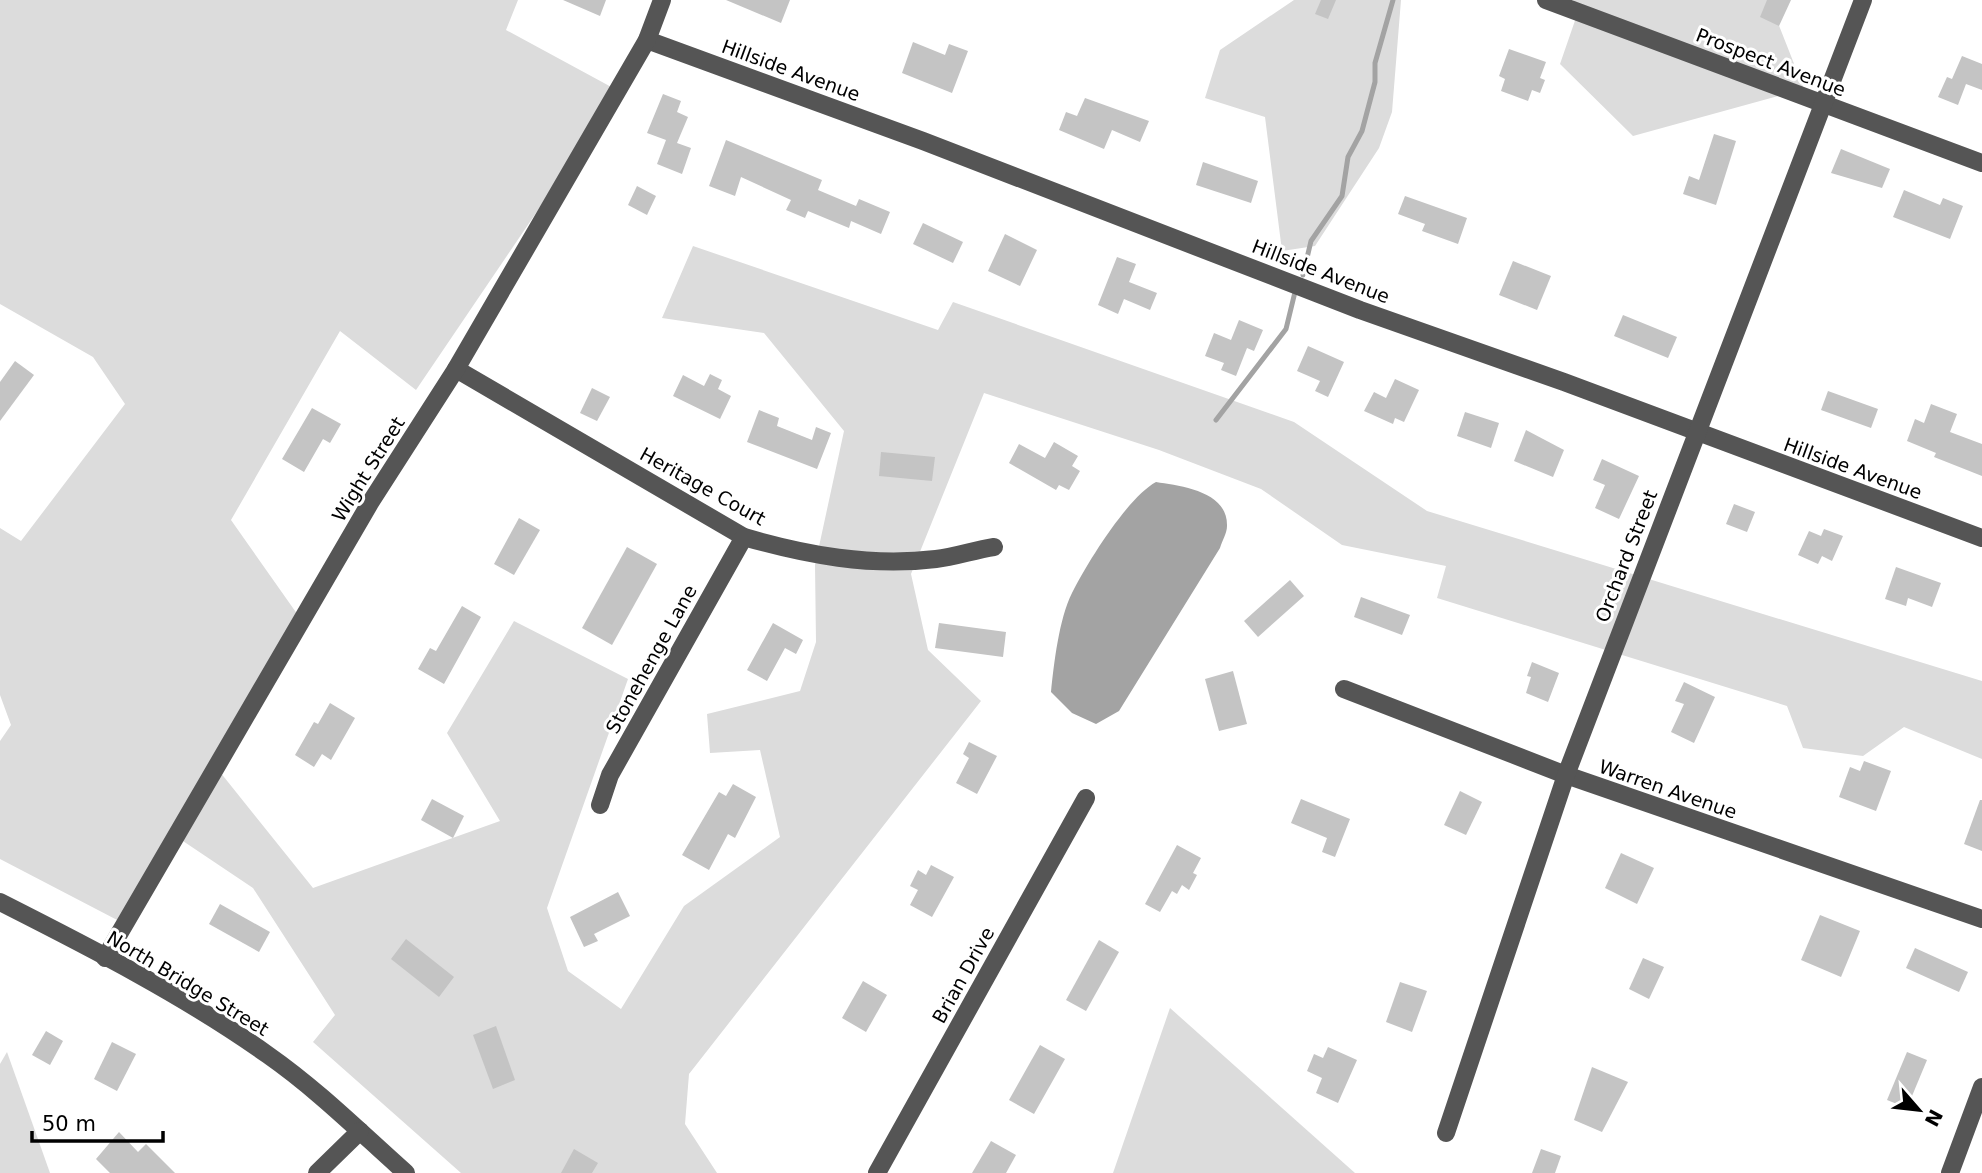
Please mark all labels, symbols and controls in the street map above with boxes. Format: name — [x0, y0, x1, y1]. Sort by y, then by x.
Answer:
street label: Prospect Avenue — [1693, 23, 1849, 101]
street label: Hillside Avenue — [719, 35, 863, 105]
street label: Hillside Avenue — [1249, 235, 1393, 307]
street label: Wight Street — [327, 413, 409, 525]
street label: Hillside Avenue — [1781, 433, 1925, 503]
street label: Heritage Court — [636, 442, 770, 530]
street label: Orchard Street — [1591, 487, 1661, 625]
street label: Stonehenge Lane — [601, 581, 701, 737]
street label: Warren Avenue — [1596, 755, 1740, 823]
street label: Brian Drive — [928, 923, 998, 1027]
street label: North Bridge Street — [103, 926, 273, 1040]
north arrow — [1884, 1075, 1954, 1145]
scale bar — [32, 1100, 163, 1144]
text: N — [1921, 1106, 1947, 1130]
text: 50 m — [42, 1112, 96, 1136]

